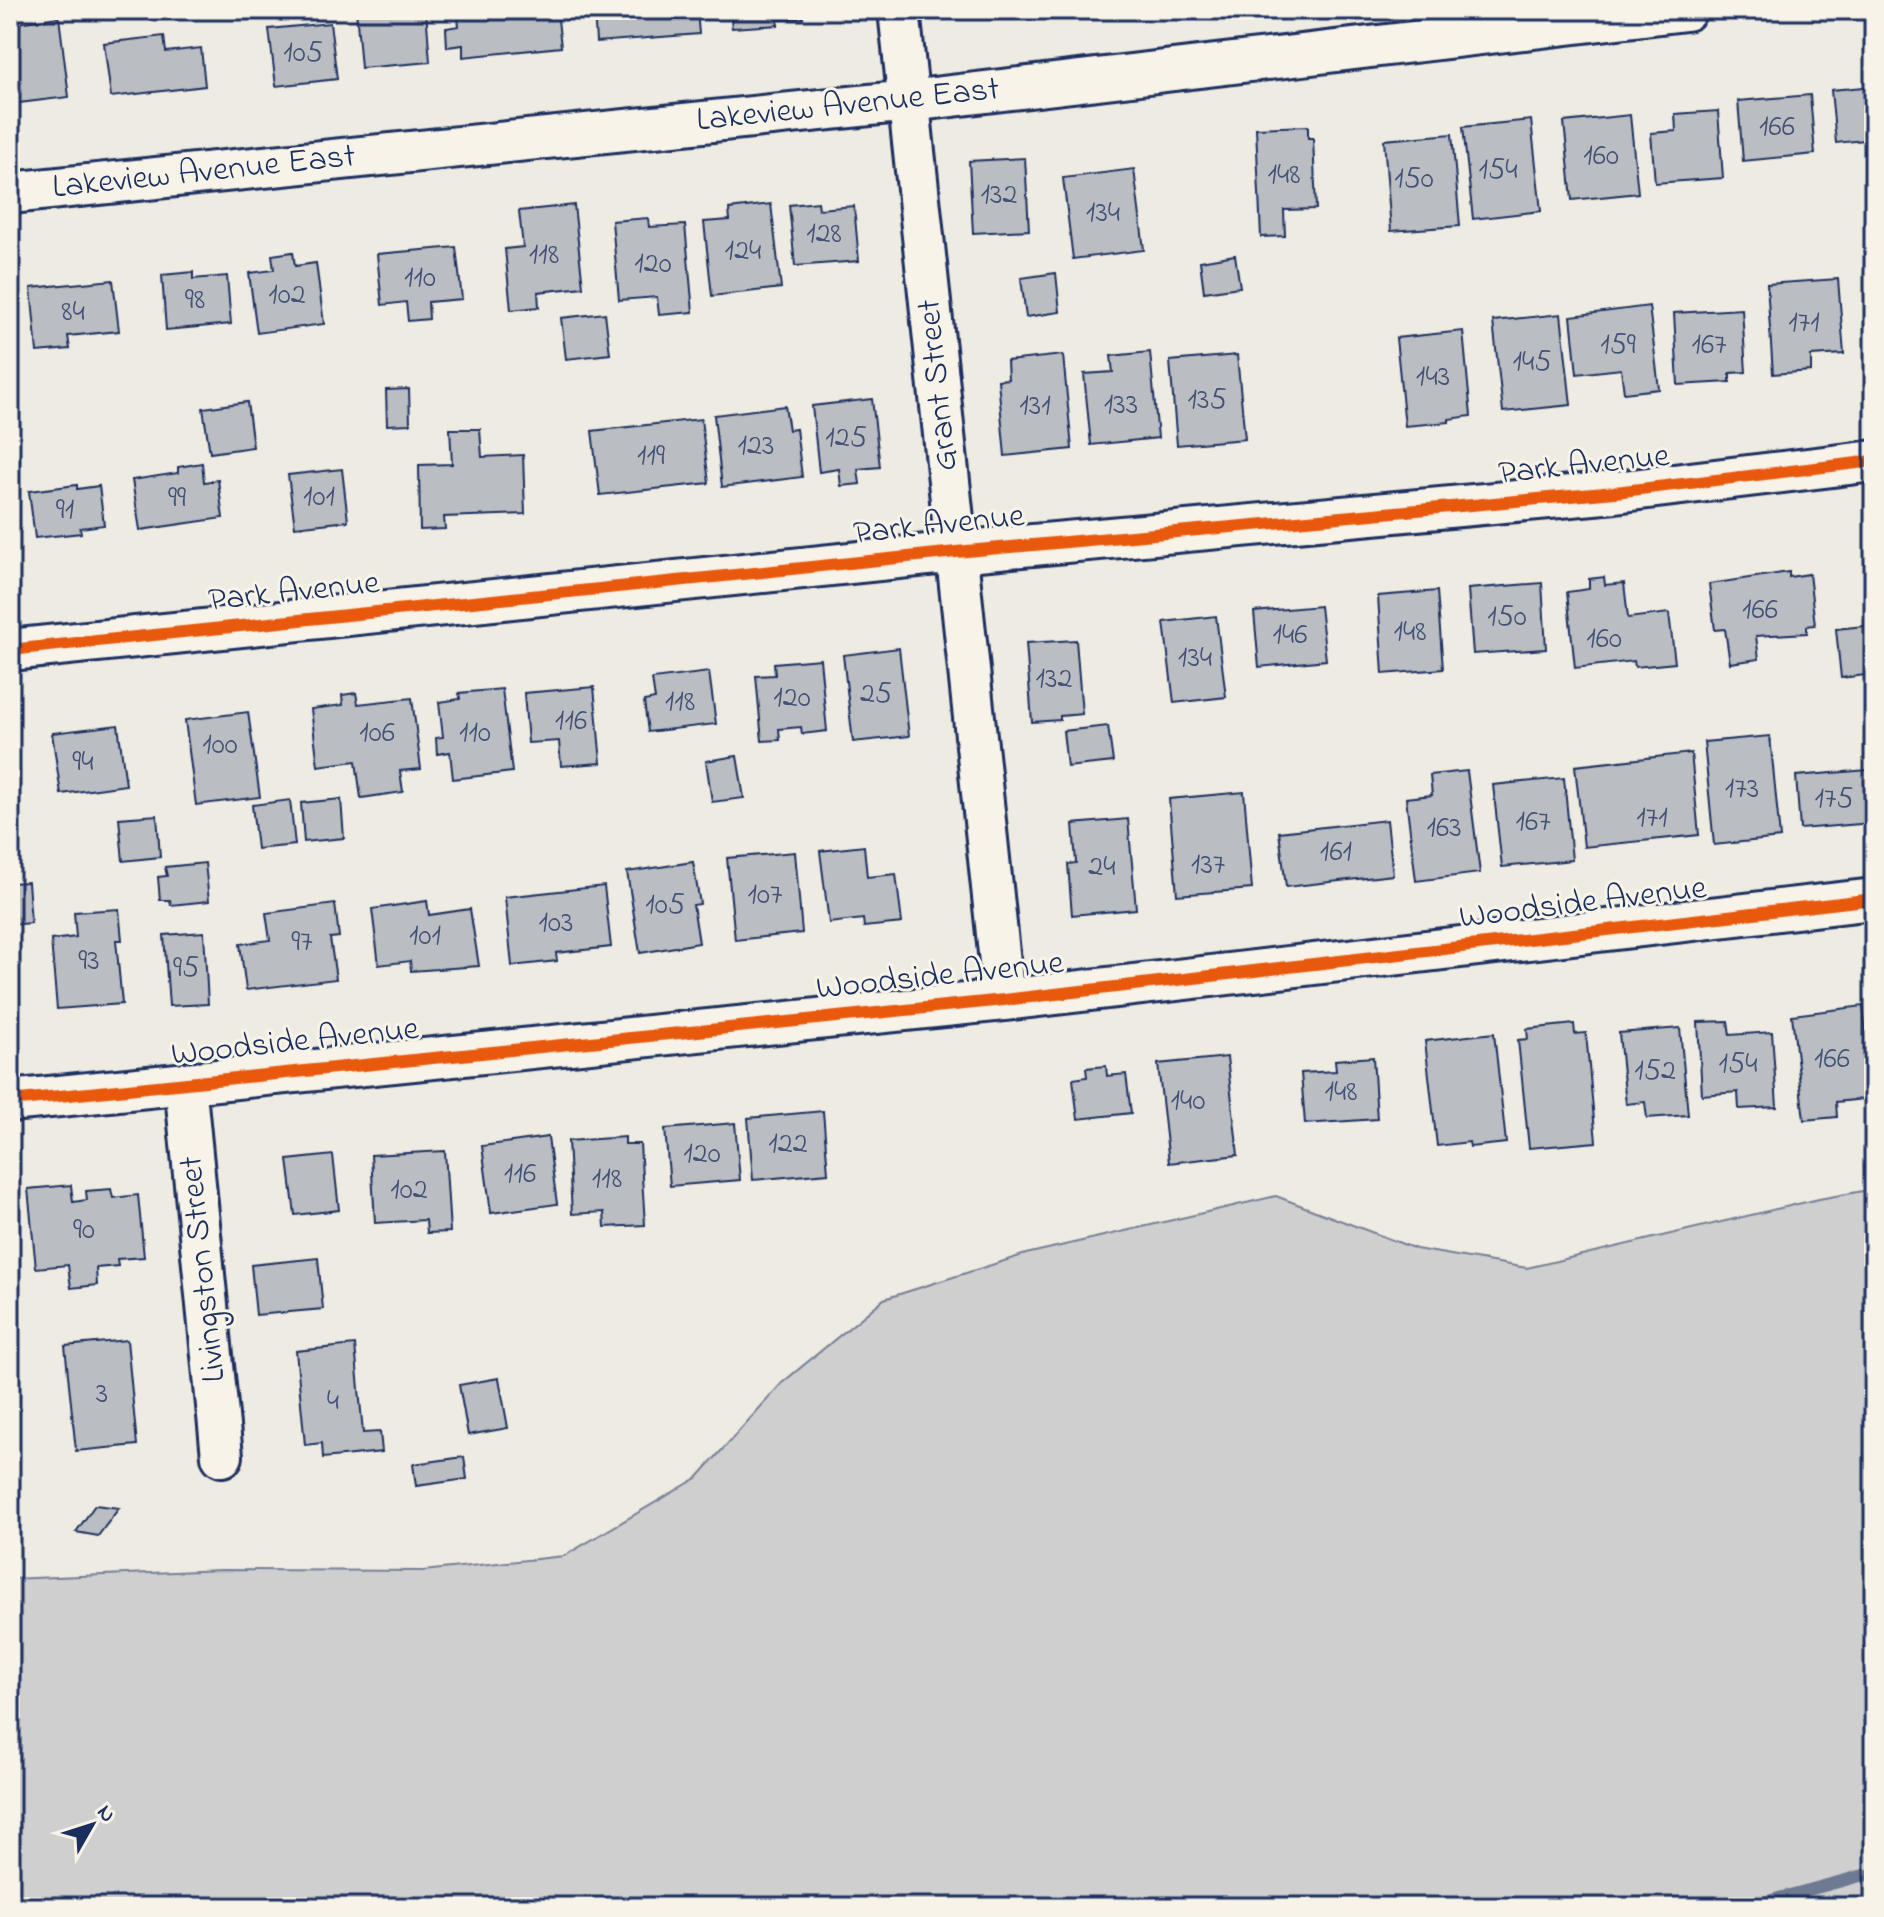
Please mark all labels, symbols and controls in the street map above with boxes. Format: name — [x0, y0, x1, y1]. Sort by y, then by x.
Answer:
house number: 105 — [283, 32, 323, 76]
street label: Lakeview Avenue East — [694, 65, 1002, 147]
house number: 166 — [1759, 106, 1795, 150]
street label: Lakeview Avenue East — [50, 132, 358, 214]
house number: 160 — [1583, 135, 1619, 179]
house number: 154 — [1478, 149, 1518, 193]
house number: 148 — [1267, 154, 1301, 198]
house number: 150 — [1394, 158, 1434, 202]
house number: 132 — [981, 174, 1018, 218]
house number: 134 — [1086, 192, 1120, 236]
house number: 128 — [806, 213, 842, 257]
house number: 124 — [725, 230, 761, 274]
house number: 118 — [529, 234, 559, 278]
house number: 120 — [634, 243, 672, 287]
house number: 110 — [404, 257, 436, 301]
house number: 102 — [268, 274, 306, 318]
house number: 98 — [185, 279, 205, 323]
house number: 84 — [61, 291, 85, 335]
street label: Grant Street — [905, 297, 973, 473]
house number: 171 — [1788, 302, 1820, 346]
house number: 159 — [1600, 324, 1636, 368]
house number: 167 — [1691, 324, 1727, 368]
house number: 145 — [1512, 341, 1552, 385]
house number: 143 — [1416, 356, 1450, 400]
house number: 135 — [1187, 379, 1227, 423]
house number: 133 — [1104, 384, 1138, 428]
house number: 131 — [1019, 385, 1051, 429]
house number: 125 — [825, 417, 867, 461]
house number: 123 — [738, 425, 774, 469]
street label: Park Avenue — [1496, 432, 1673, 500]
house number: 119 — [637, 435, 665, 479]
house number: 101 — [303, 476, 335, 520]
house number: 99 — [168, 477, 186, 521]
house number: 91 — [56, 489, 74, 533]
street label: Park Avenue — [851, 492, 1028, 560]
street label: Park Avenue — [206, 559, 383, 627]
house number: 166 — [1742, 589, 1778, 633]
house number: 150 — [1487, 596, 1527, 640]
house number: 148 — [1393, 611, 1427, 655]
house number: 146 — [1272, 614, 1308, 658]
house number: 160 — [1586, 618, 1622, 662]
house number: 134 — [1178, 637, 1212, 681]
house number: 132 — [1036, 658, 1073, 702]
house number: 25 — [860, 673, 892, 717]
house number: 120 — [773, 677, 811, 721]
house number: 118 — [665, 681, 695, 725]
house number: 116 — [555, 700, 587, 744]
house number: 106 — [359, 712, 395, 756]
house number: 110 — [459, 712, 491, 756]
house number: 100 — [202, 724, 238, 768]
house number: 94 — [72, 741, 94, 785]
house number: 173 — [1725, 768, 1759, 812]
house number: 175 — [1814, 778, 1854, 822]
house number: 171 — [1636, 797, 1668, 841]
house number: 167 — [1515, 801, 1551, 845]
house number: 163 — [1426, 807, 1462, 851]
house number: 161 — [1320, 831, 1352, 875]
house number: 137 — [1191, 844, 1225, 888]
house number: 24 — [1088, 846, 1116, 890]
street label: Woodside Avenue — [1457, 864, 1710, 944]
house number: 107 — [748, 874, 782, 918]
house number: 105 — [645, 884, 685, 928]
house number: 103 — [539, 902, 573, 946]
house number: 101 — [409, 915, 441, 959]
house number: 97 — [291, 921, 313, 965]
street label: Woodside Avenue — [814, 939, 1067, 1015]
house number: 93 — [78, 940, 100, 984]
house number: 95 — [173, 947, 199, 991]
street label: Woodside Avenue — [169, 1005, 422, 1081]
house number: 166 — [1814, 1038, 1850, 1082]
house number: 154 — [1718, 1043, 1758, 1087]
house number: 152 — [1634, 1050, 1676, 1094]
house number: 148 — [1324, 1071, 1358, 1115]
house number: 140 — [1171, 1080, 1205, 1124]
house number: 122 — [768, 1123, 808, 1167]
house number: 120 — [683, 1133, 721, 1177]
street label: Livingston Street — [167, 1153, 241, 1385]
house number: 116 — [504, 1153, 536, 1197]
house number: 118 — [592, 1158, 622, 1202]
house number: 102 — [390, 1169, 428, 1213]
house number: 90 — [73, 1209, 95, 1253]
house number: 3 — [96, 1373, 108, 1417]
house number: 4 — [327, 1380, 339, 1424]
north arrow — [52, 1785, 132, 1865]
text: N — [88, 1798, 122, 1830]

